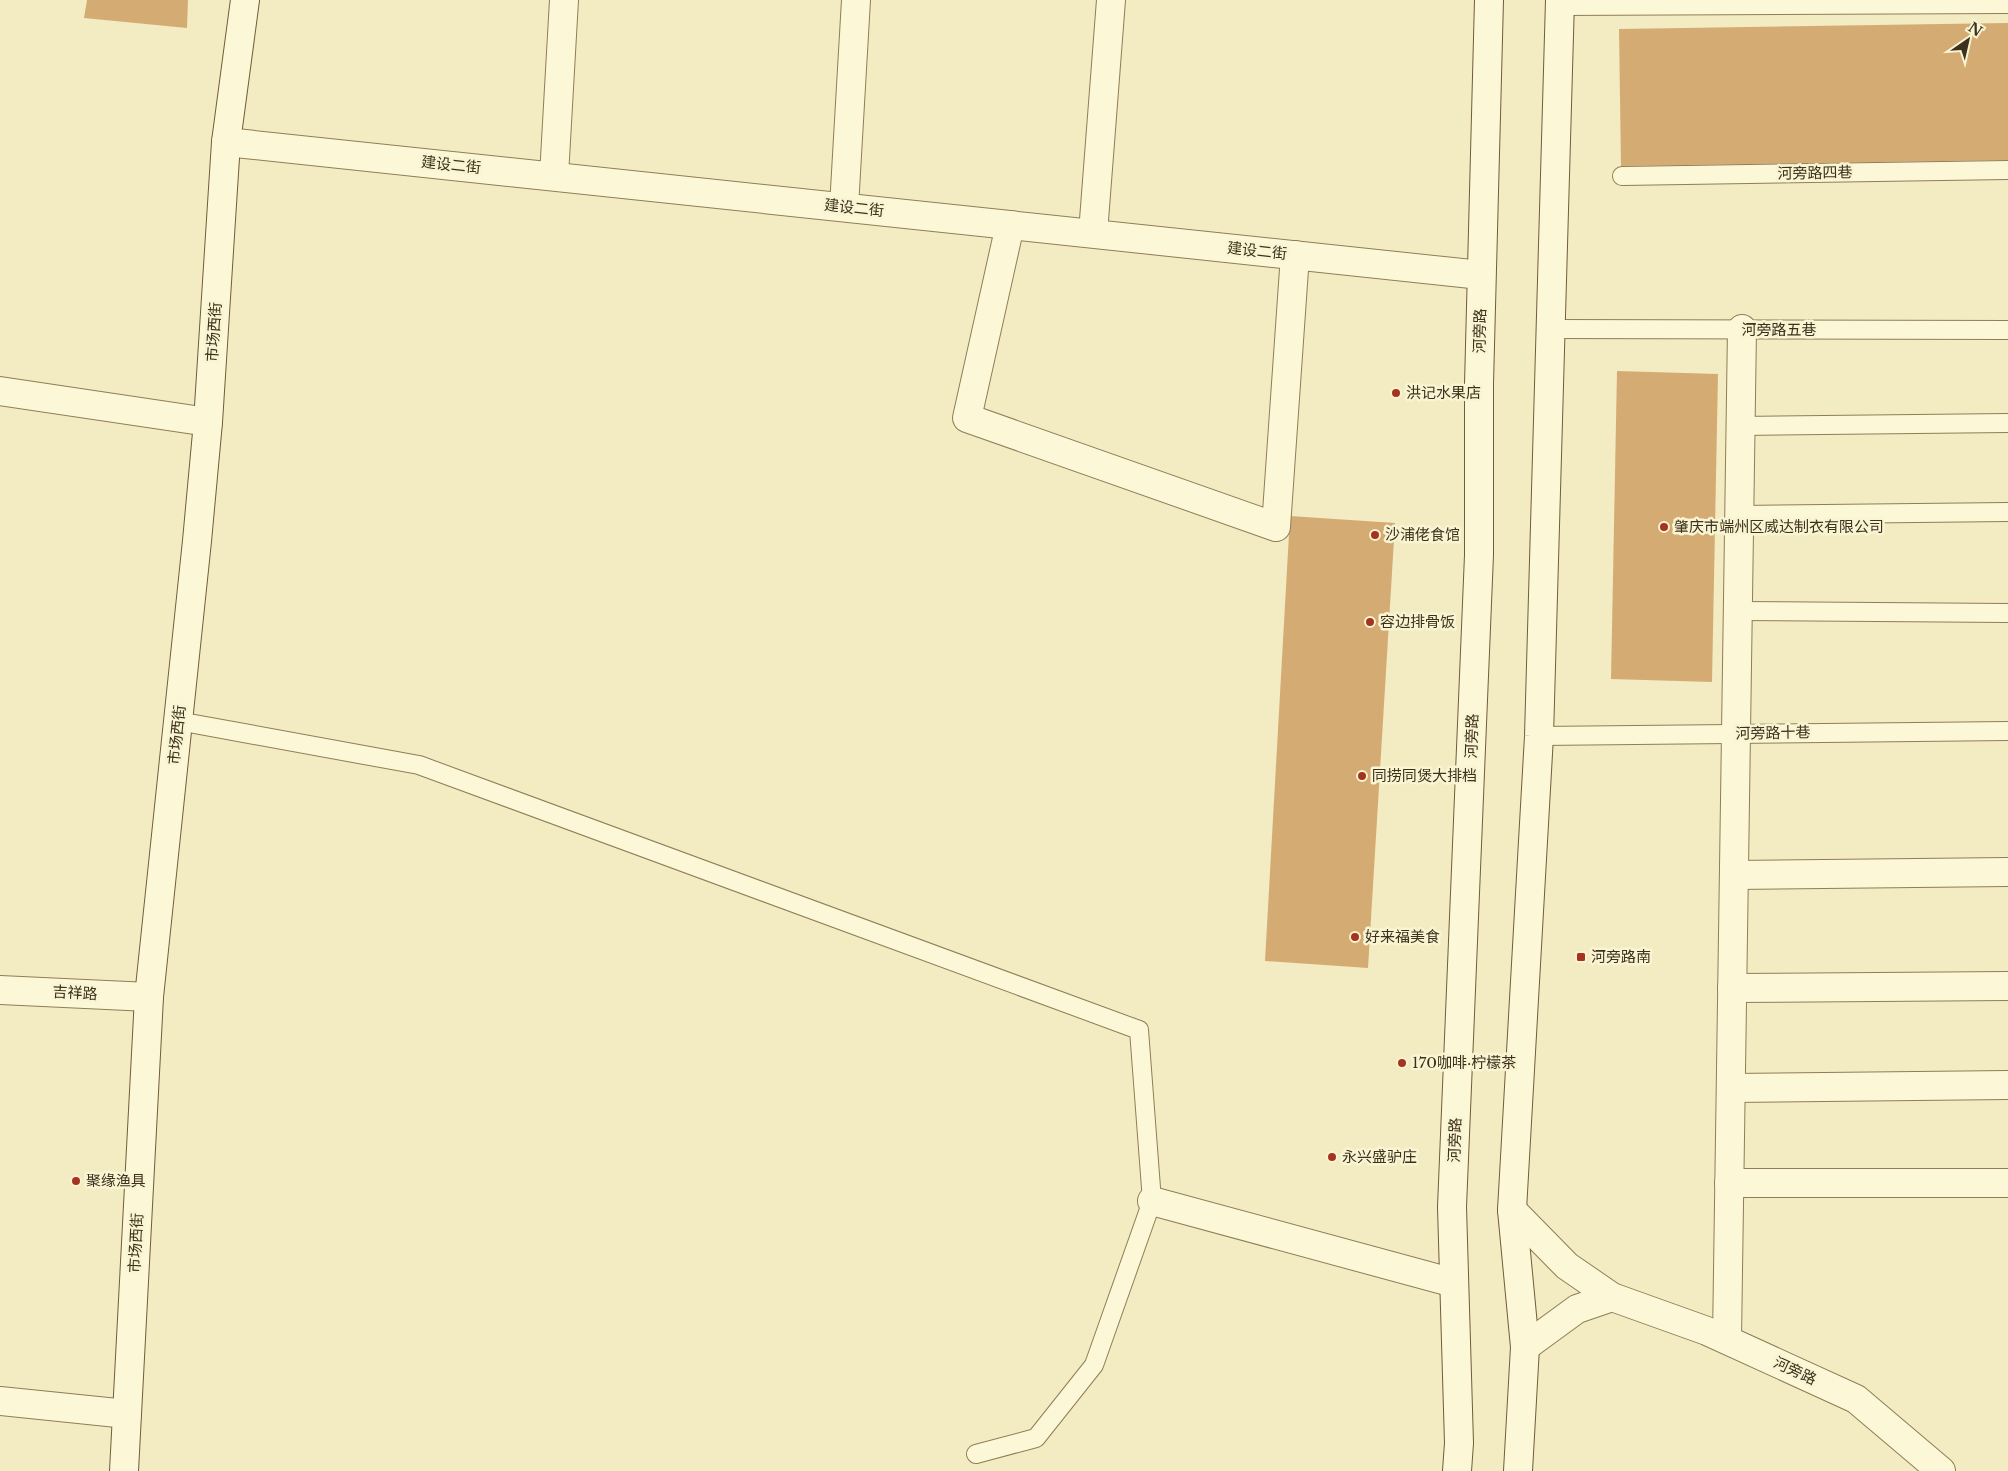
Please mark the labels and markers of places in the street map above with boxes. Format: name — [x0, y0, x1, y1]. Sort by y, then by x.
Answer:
place label: 洪记水果店 — [1406, 383, 1481, 402]
marker: 洪记水果店 — [1390, 387, 1402, 399]
place label: 肇庆市端州区威达制衣有限公司 — [1674, 517, 1884, 536]
marker: 肇庆市端州区威达制衣有限公司 — [1658, 521, 1670, 533]
place label: 沙浦佬食馆 — [1385, 525, 1460, 544]
marker: 沙浦佬食馆 — [1369, 529, 1381, 541]
place label: 容边排骨饭 — [1380, 612, 1455, 631]
marker: 容边排骨饭 — [1364, 616, 1376, 628]
place label: 同捞同煲大排档 — [1372, 766, 1477, 785]
marker: 同捞同煲大排档 — [1356, 770, 1368, 782]
place label: 好来福美食 — [1365, 927, 1440, 946]
marker: 好来福美食 — [1349, 931, 1361, 943]
place label: 河旁路南 — [1591, 947, 1651, 966]
marker: 河旁路南 — [1575, 951, 1587, 963]
place label: 170咖啡·柠檬茶 — [1412, 1053, 1516, 1072]
marker: 170咖啡·柠檬茶 — [1396, 1057, 1408, 1069]
place label: 永兴盛驴庄 — [1342, 1147, 1417, 1166]
marker: 永兴盛驴庄 — [1326, 1151, 1338, 1163]
place label: 聚缘渔具 — [86, 1171, 146, 1190]
marker: 聚缘渔具 — [70, 1175, 82, 1187]

